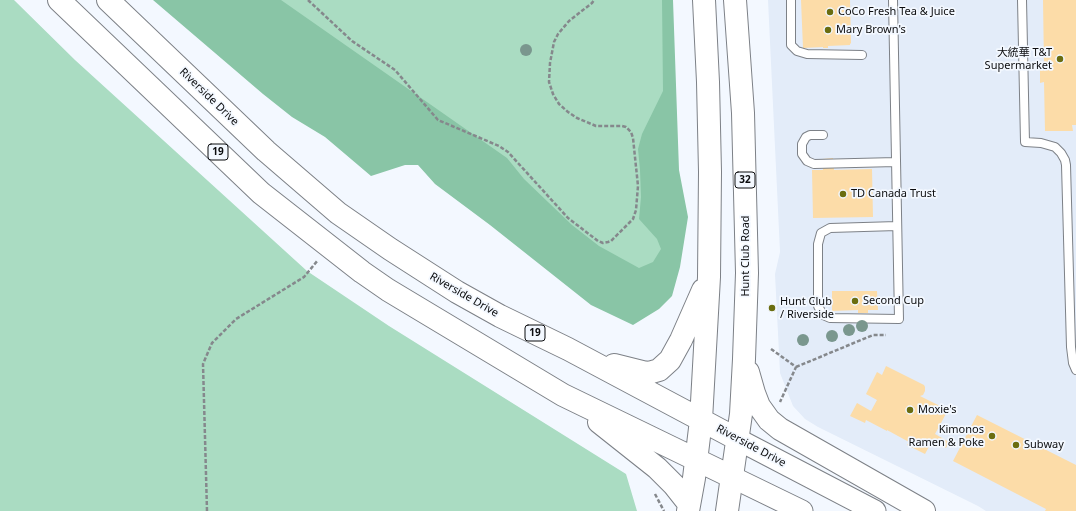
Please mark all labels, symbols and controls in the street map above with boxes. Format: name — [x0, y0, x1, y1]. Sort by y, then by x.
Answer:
place label: CoCo Fresh Tea & Juice — [838, 5, 955, 19]
marker: CoCo Fresh Tea & Juice — [825, 7, 835, 17]
place label: Mary Brown's — [836, 23, 906, 37]
marker: Mary Brown's — [823, 25, 833, 35]
place label: 大統華 T&T Supermarket — [985, 46, 1052, 72]
marker: 大統華 T&T Supermarket — [1055, 54, 1065, 64]
street label: Riverside Drive — [177, 65, 241, 129]
road number: 19 — [208, 144, 228, 160]
road number: 32 — [735, 172, 755, 188]
place label: TD Canada Trust — [851, 187, 936, 201]
marker: TD Canada Trust — [838, 189, 848, 199]
street label: Hunt Club Road — [739, 215, 753, 297]
street label: Riverside Drive — [427, 270, 501, 320]
place label: Second Cup — [863, 294, 924, 308]
place label: Hunt Club / Riverside — [780, 295, 834, 321]
marker: Second Cup — [850, 296, 860, 306]
marker: Hunt Club / Riverside — [767, 303, 777, 313]
road number: 19 — [525, 325, 545, 341]
place label: Moxie's — [918, 403, 957, 417]
marker: Moxie's — [905, 405, 915, 415]
street label: Riverside Drive — [714, 422, 788, 470]
place label: Kimonos Ramen & Poke — [909, 423, 984, 449]
marker: Kimonos Ramen & Poke — [987, 431, 997, 441]
place label: Subway — [1024, 438, 1064, 452]
marker: Subway — [1011, 440, 1021, 450]

